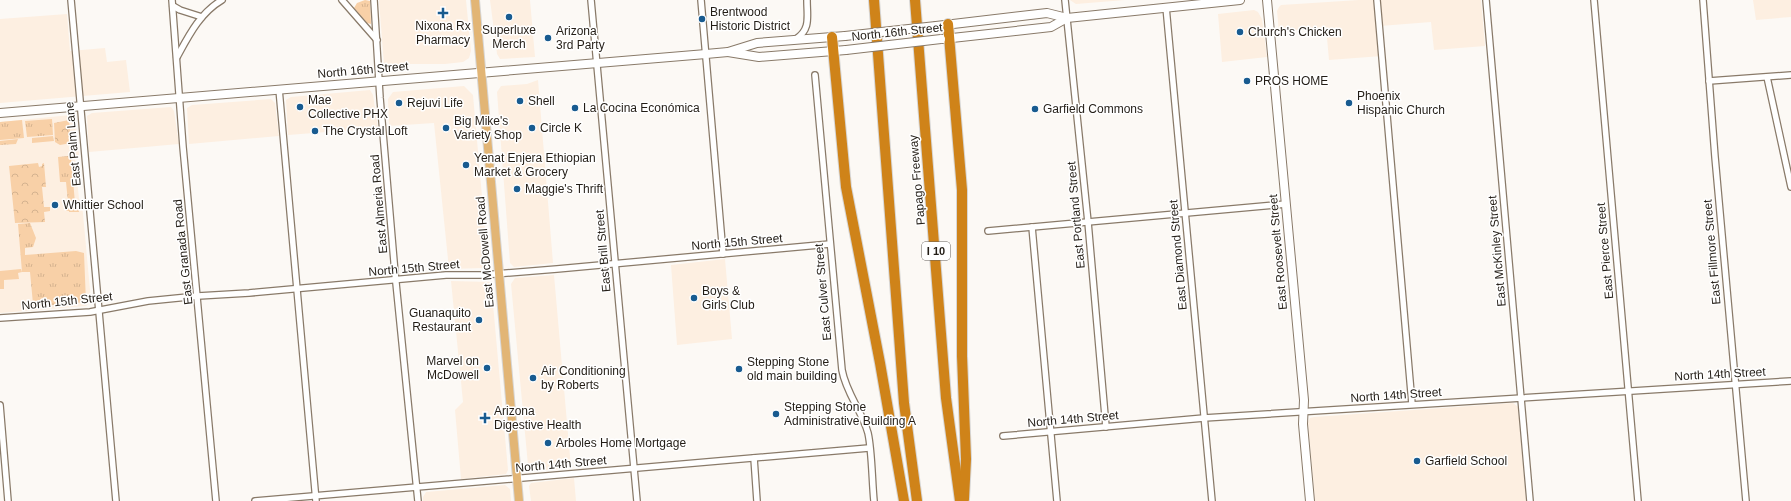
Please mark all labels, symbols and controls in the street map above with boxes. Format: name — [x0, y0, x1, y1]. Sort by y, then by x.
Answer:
place label: Brentwood Historic District — [710, 5, 791, 33]
marker: Nixona Rx Pharmacy — [438, 8, 448, 18]
marker: Superluxe Merch — [504, 12, 514, 22]
marker: Brentwood Historic District — [697, 14, 707, 24]
place label: Nixona Rx Pharmacy — [415, 19, 471, 47]
street label: North 16th Street — [851, 20, 944, 44]
place label: Superluxe Merch — [482, 23, 536, 51]
place label: Arizona 3rd Party — [556, 24, 605, 52]
place label: Church's Chicken — [1248, 25, 1342, 39]
marker: Church's Chicken — [1235, 27, 1245, 37]
marker: Arizona 3rd Party — [543, 33, 553, 43]
street label: North 16th Street — [317, 59, 410, 81]
place label: PROS HOME — [1255, 74, 1328, 88]
marker: PROS HOME — [1242, 76, 1252, 86]
place label: Phoenix Hispanic Church — [1357, 89, 1445, 117]
place label: Mae Collective PHX — [308, 93, 388, 121]
place label: Shell — [528, 94, 555, 108]
place label: Rejuvi Life — [407, 96, 463, 110]
marker: Shell — [515, 96, 525, 106]
marker: Rejuvi Life — [394, 98, 404, 108]
marker: Phoenix Hispanic Church — [1344, 98, 1354, 108]
street label: East Palm Lane — [62, 101, 84, 187]
place label: La Cocina Económica — [583, 101, 700, 115]
marker: Mae Collective PHX — [295, 102, 305, 112]
place label: Garfield Commons — [1043, 102, 1143, 116]
marker: La Cocina Económica — [570, 103, 580, 113]
marker: Garfield Commons — [1030, 104, 1040, 114]
place label: Big Mike's Variety Shop — [454, 114, 522, 142]
place label: Circle K — [540, 121, 582, 135]
marker: Big Mike's Variety Shop — [441, 123, 451, 133]
marker: Circle K — [527, 123, 537, 133]
place label: The Crystal Loft — [323, 124, 408, 138]
marker: The Crystal Loft — [310, 126, 320, 136]
street label: Papago Freeway — [906, 134, 928, 226]
place label: Yenat Enjera Ethiopian Market & Grocery — [474, 151, 596, 179]
street label: East Almeria Road — [368, 154, 390, 254]
marker: Yenat Enjera Ethiopian Market & Grocery — [461, 160, 471, 170]
street label: East Portland Street — [1064, 160, 1088, 269]
place label: Maggie's Thrift — [525, 182, 604, 196]
marker: Maggie's Thrift — [512, 184, 522, 194]
street label: East Roosevelt Street — [1266, 193, 1290, 310]
street label: East McKinley Street — [1485, 194, 1509, 307]
street label: East McDowell Road — [473, 196, 497, 308]
place label: Whittier School — [63, 198, 144, 212]
street label: East Fillmore Street — [1700, 198, 1724, 305]
street label: East Granada Road — [170, 199, 196, 305]
street label: East Diamond Street — [1166, 199, 1190, 311]
marker: Whittier School — [50, 200, 60, 210]
street label: East Pierce Street — [1594, 202, 1616, 300]
street label: East Brill Street — [592, 209, 614, 293]
street label: North 15th Street — [691, 231, 784, 253]
street label: East Culver Street — [812, 242, 834, 341]
road number: I 10 — [922, 242, 950, 260]
street label: North 15th Street — [368, 257, 461, 279]
place label: Boys & Girls Club — [702, 284, 755, 312]
street label: North 15th Street — [21, 289, 114, 313]
marker: Boys & Girls Club — [689, 293, 699, 303]
place label: Guanaquito Restaurant — [409, 306, 472, 334]
marker: Guanaquito Restaurant — [474, 315, 484, 325]
place label: Marvel on McDowell — [426, 354, 479, 382]
place label: Stepping Stone old main building — [747, 355, 837, 383]
marker: Marvel on McDowell — [482, 363, 492, 373]
place label: Air Conditioning by Roberts — [541, 364, 626, 392]
marker: Stepping Stone old main building — [734, 364, 744, 374]
street label: North 14th Street — [1674, 365, 1767, 383]
marker: Air Conditioning by Roberts — [528, 373, 538, 383]
street label: North 14th Street — [1350, 385, 1443, 405]
place label: Stepping Stone Administrative Building A — [784, 400, 916, 428]
place label: Arizona Digestive Health — [494, 404, 581, 432]
street label: North 14th Street — [1027, 408, 1120, 430]
marker: Stepping Stone Administrative Building A — [771, 409, 781, 419]
marker: Arizona Digestive Health — [479, 412, 491, 424]
place label: Arboles Home Mortgage — [556, 436, 686, 450]
marker: Arboles Home Mortgage — [543, 438, 553, 448]
street label: North 14th Street — [515, 453, 608, 475]
place label: Garfield School — [1425, 454, 1507, 468]
marker: Garfield School — [1412, 456, 1422, 466]

